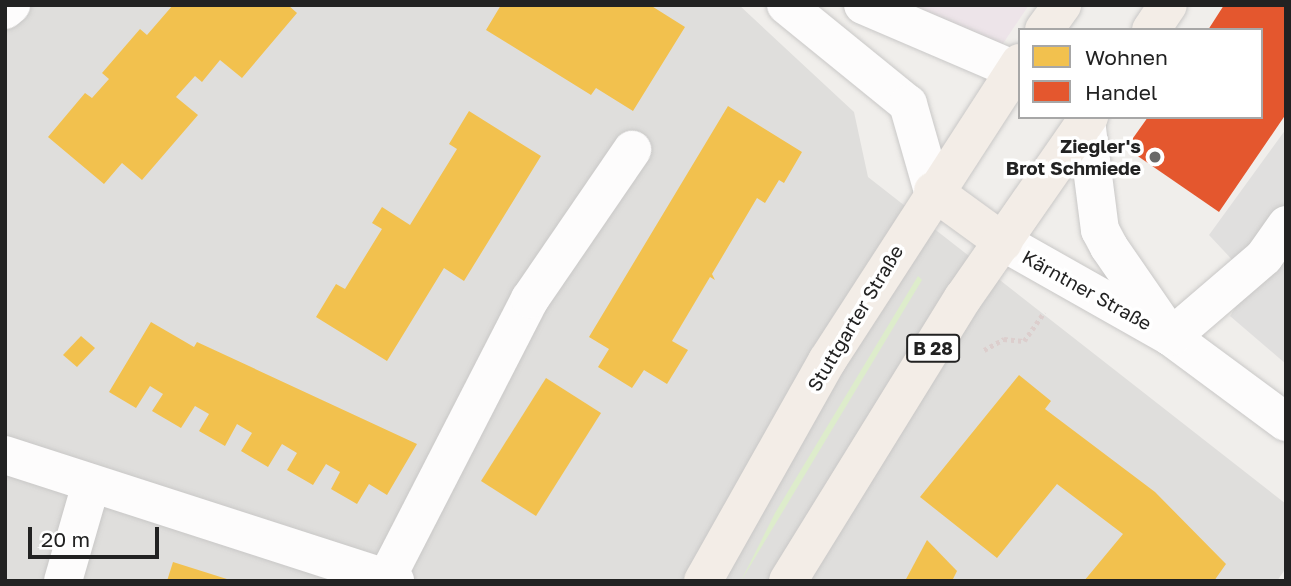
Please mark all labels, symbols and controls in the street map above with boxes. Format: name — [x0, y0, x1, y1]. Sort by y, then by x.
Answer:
legend — [1018, 28, 1263, 119]
text: Wohnen — [1085, 44, 1168, 70]
text: Handel — [1085, 79, 1158, 105]
place label: Ziegler's Brot Schmiede — [1006, 135, 1141, 179]
marker: Ziegler's Brot Schmiede — [1147, 149, 1163, 165]
street label: Stuttgarter Straße — [802, 241, 908, 395]
street label: Kärntner Straße — [1018, 245, 1156, 335]
road number: B 28 — [905, 334, 961, 362]
scale bar — [32, 512, 163, 556]
text: 20 m — [41, 526, 90, 552]

